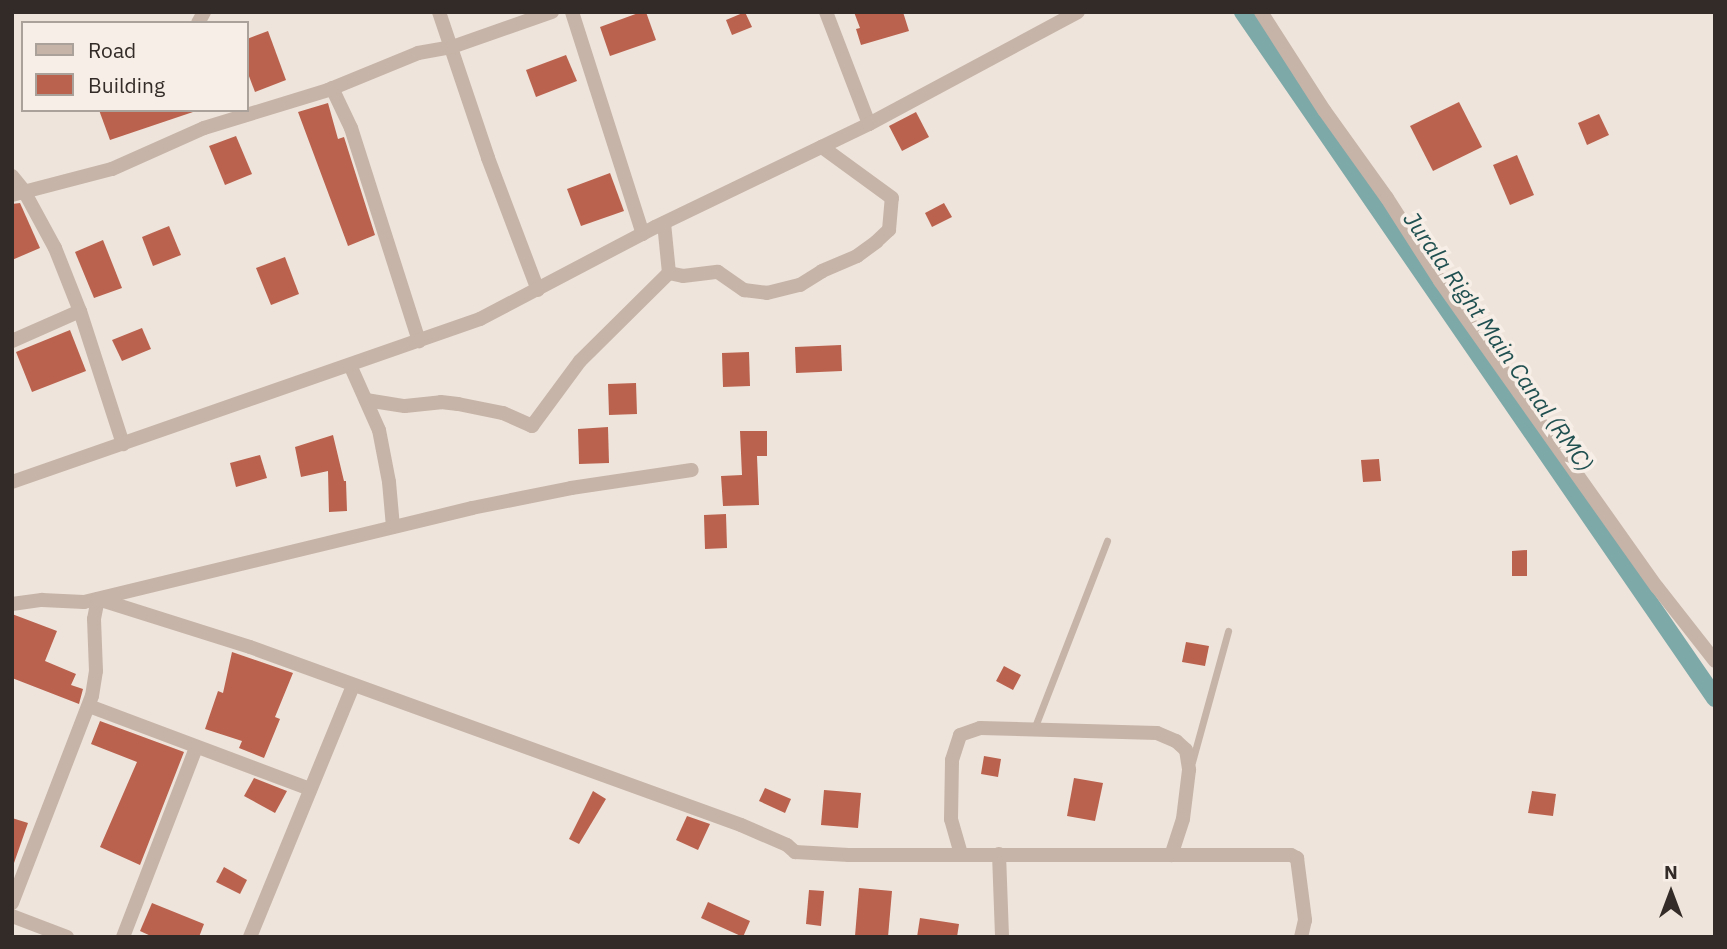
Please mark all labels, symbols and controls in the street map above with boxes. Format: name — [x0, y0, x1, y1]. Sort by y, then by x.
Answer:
legend — [21, 21, 248, 112]
text: Road — [88, 36, 136, 64]
text: Building — [88, 71, 165, 99]
water label: Jurala Right Main Canal (RMC) — [1399, 206, 1599, 476]
north arrow — [1636, 858, 1706, 928]
text: N — [1664, 860, 1678, 884]

